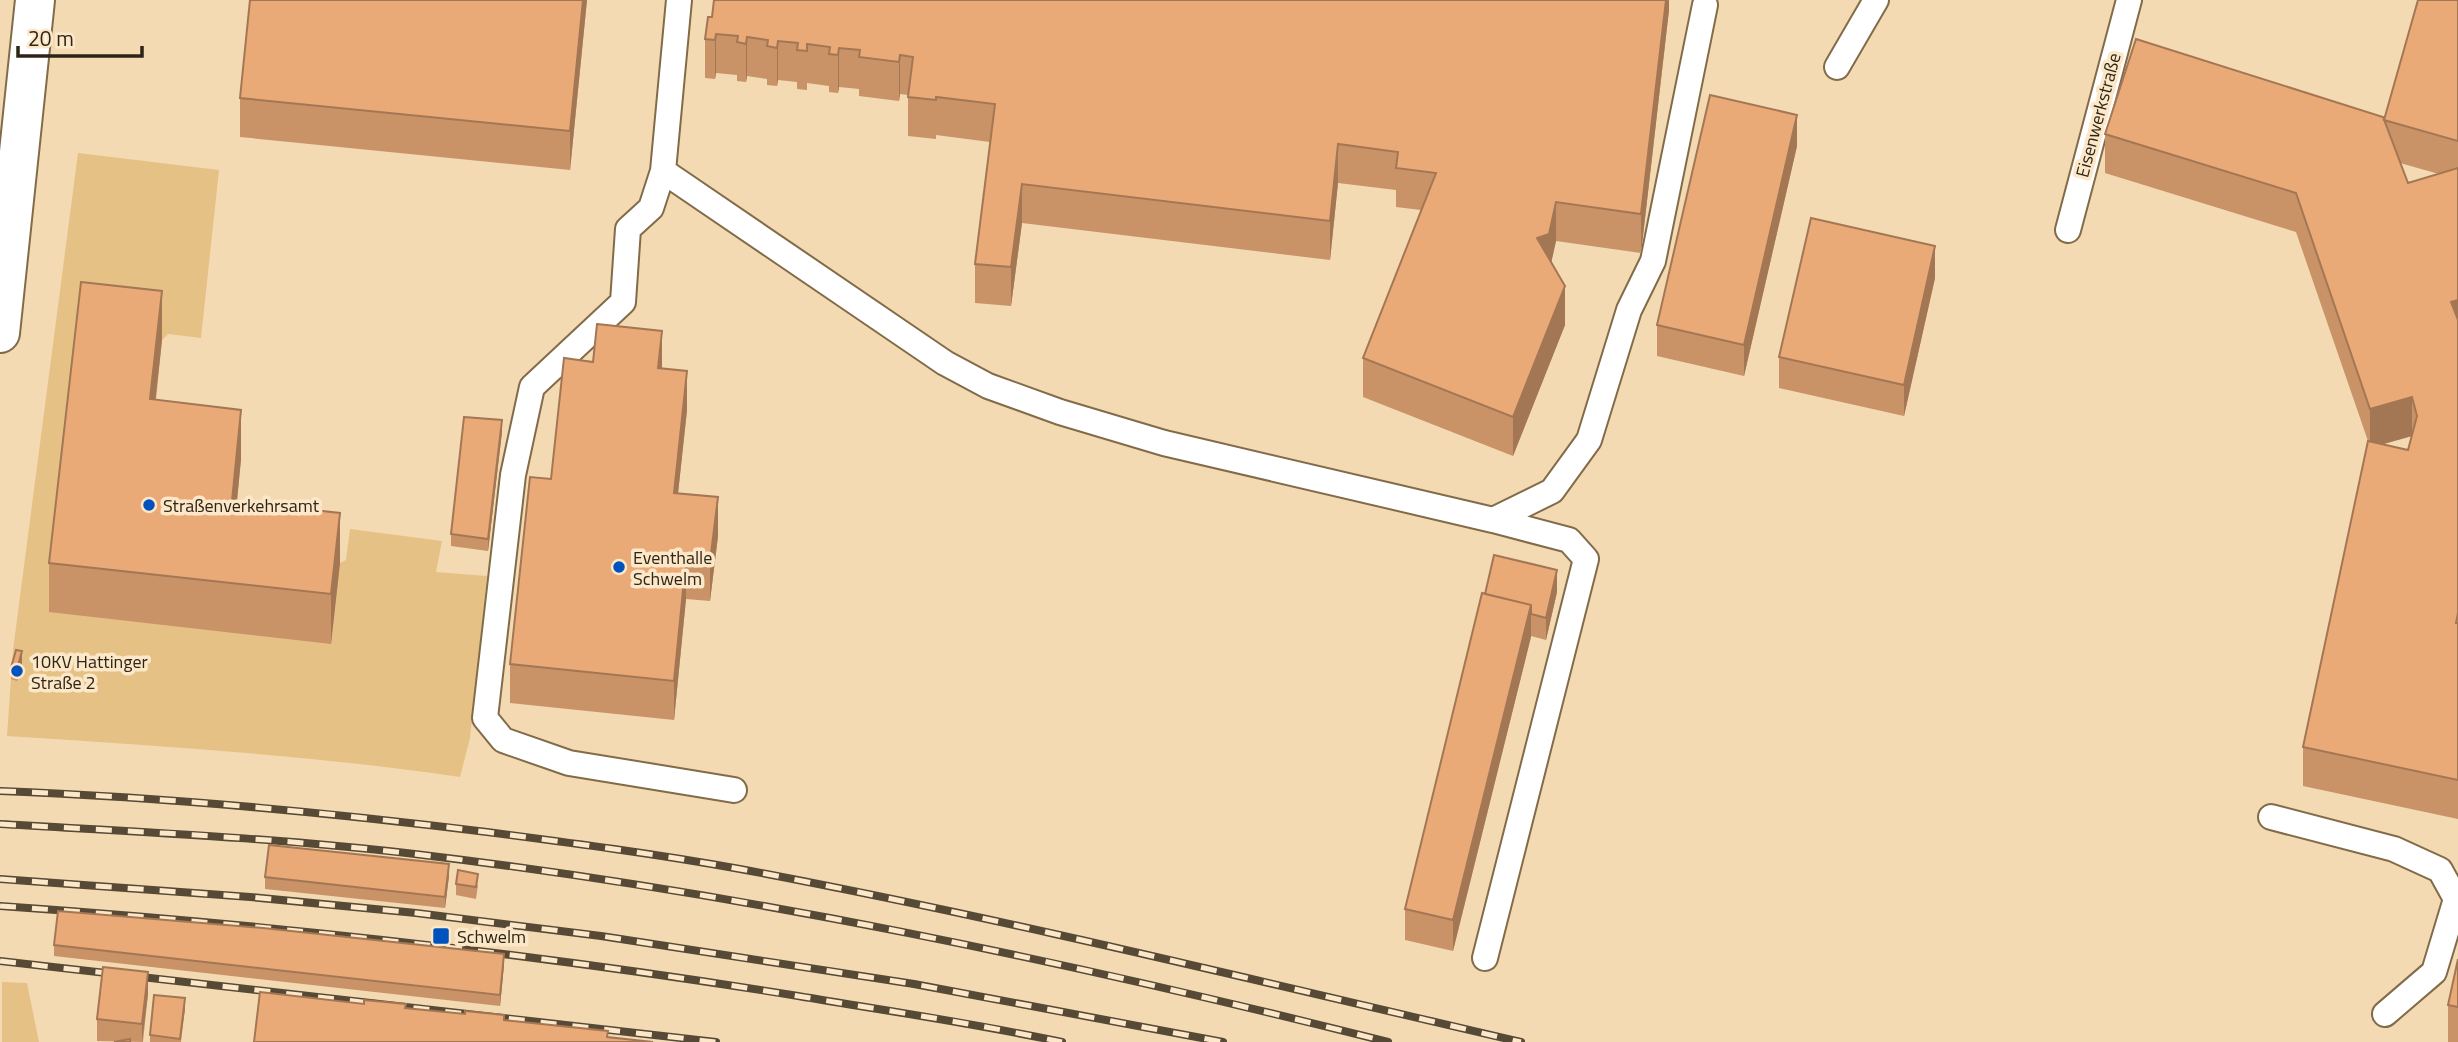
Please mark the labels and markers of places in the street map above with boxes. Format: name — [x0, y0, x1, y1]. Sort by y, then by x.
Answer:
place label: Straßenverkehrsamt — [163, 492, 320, 519]
marker: Straßenverkehrsamt — [141, 497, 157, 513]
place label: Eventhalle Schwelm — [633, 544, 712, 592]
marker: Eventhalle Schwelm — [611, 559, 627, 575]
place label: 10KV Hattinger Straße 2 — [31, 648, 148, 696]
marker: 10KV Hattinger Straße 2 — [9, 663, 25, 679]
place label: Schwelm — [457, 923, 526, 950]
marker: Schwelm — [431, 926, 451, 946]

